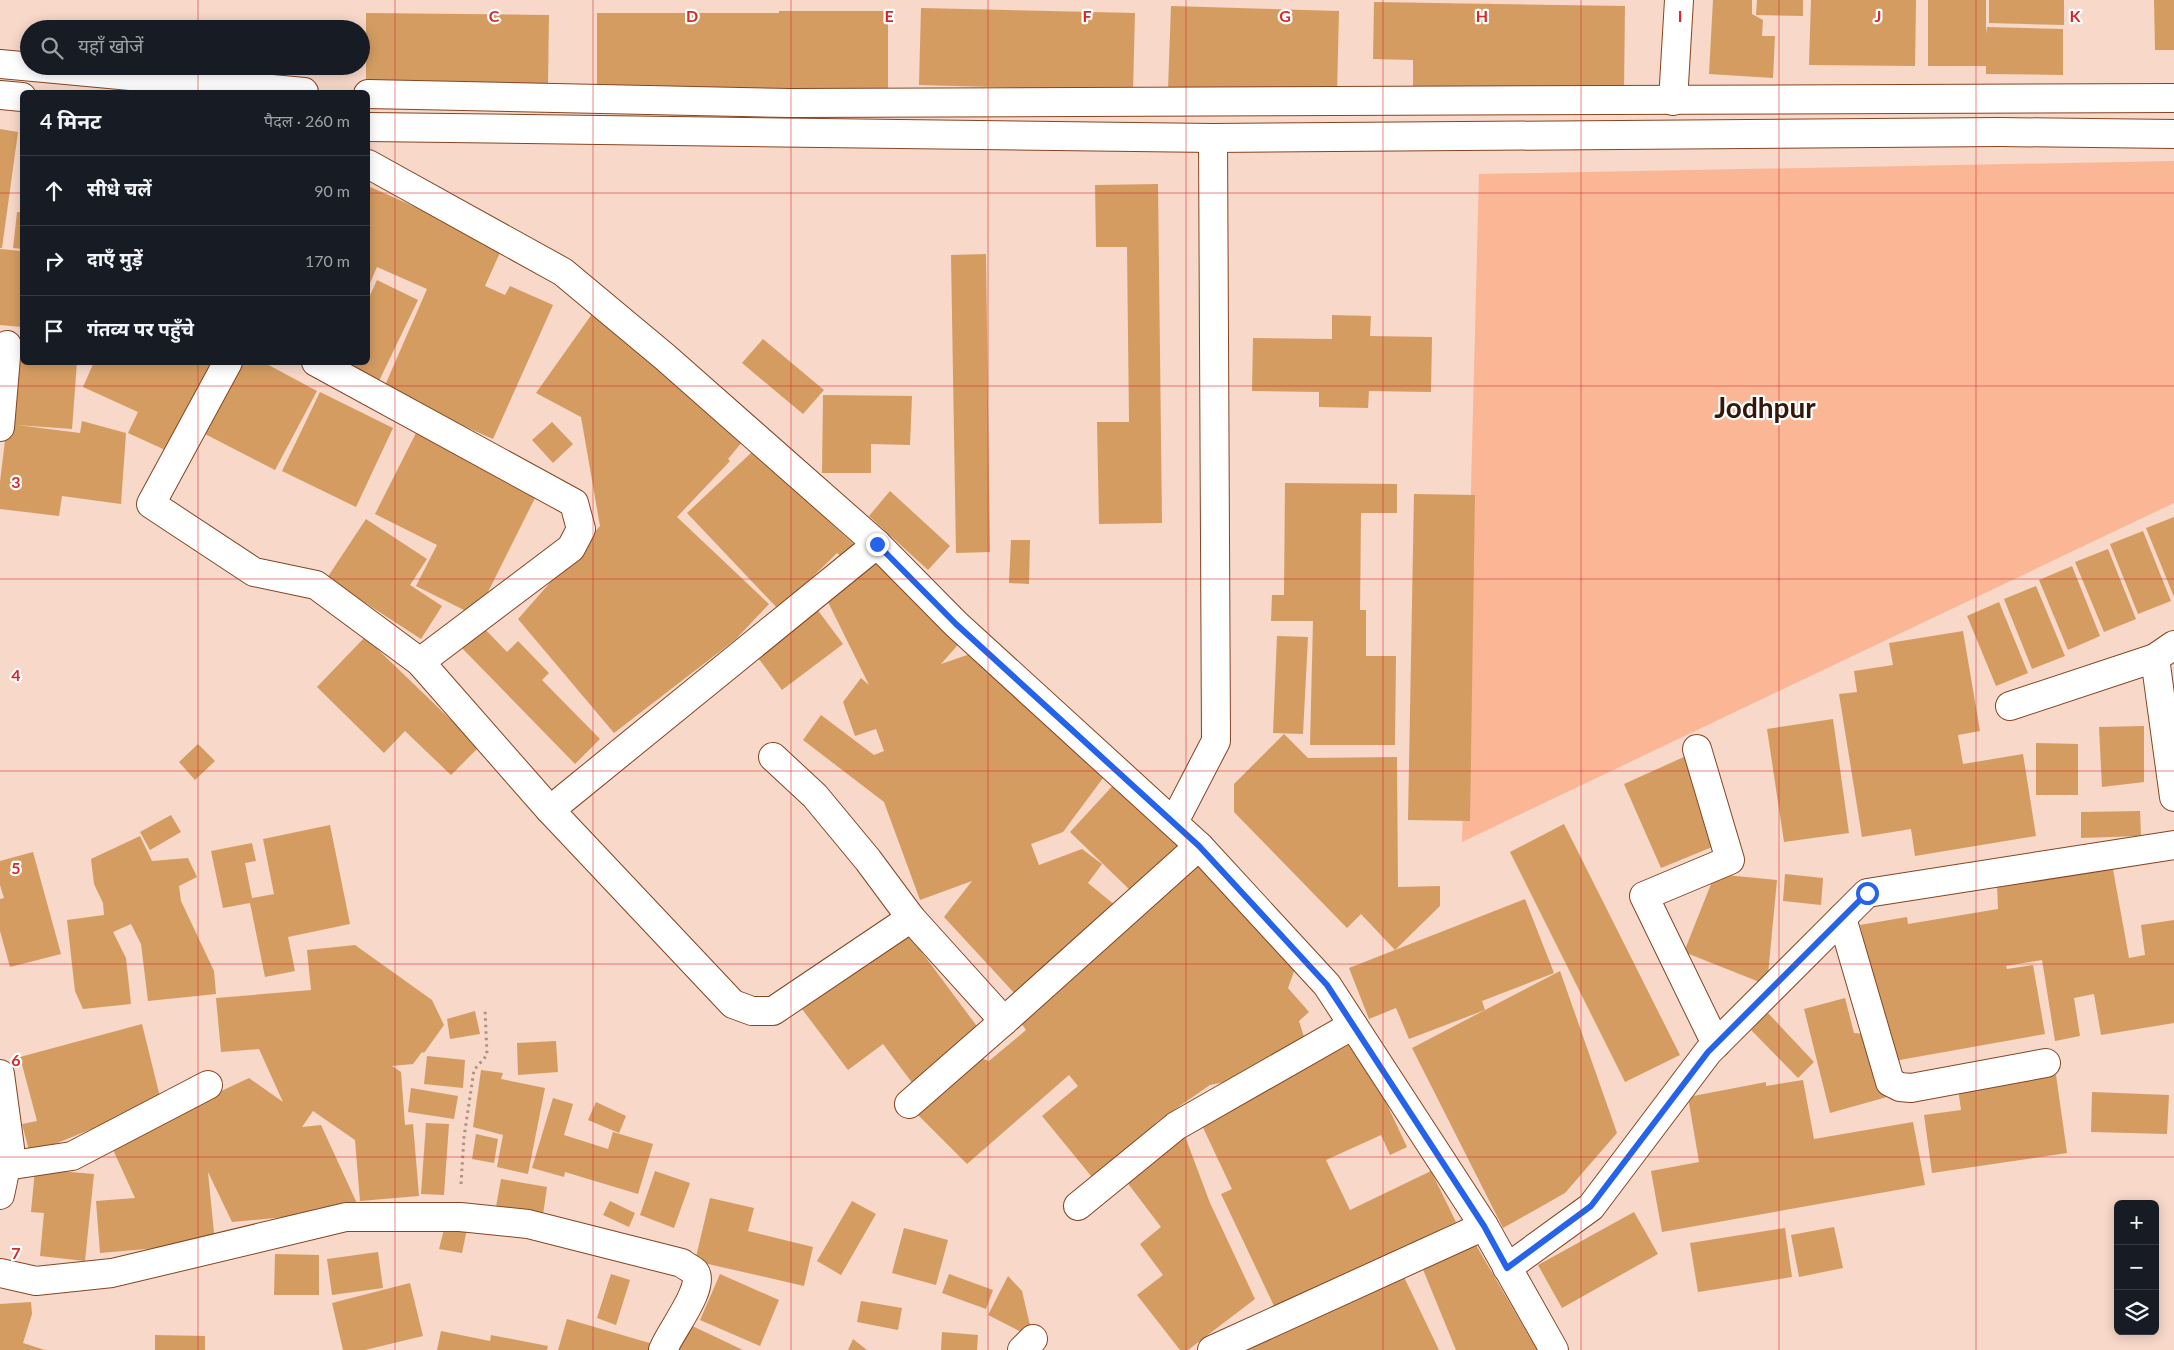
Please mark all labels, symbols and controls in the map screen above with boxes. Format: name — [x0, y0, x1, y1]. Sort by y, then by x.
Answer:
text: C — [489, 6, 500, 25]
text: D — [686, 6, 698, 25]
text: E — [884, 6, 894, 25]
text: F — [1082, 6, 1092, 25]
text: G — [1279, 6, 1291, 25]
text: H — [1476, 6, 1488, 25]
text: I — [1678, 6, 1682, 25]
text: J — [1875, 6, 1881, 25]
text: K — [2070, 6, 2082, 25]
search box — [20, 20, 370, 75]
icon: search — [38, 34, 66, 62]
text: यहाँ खोजें — [78, 34, 143, 57]
text: 4 मिनट — [40, 108, 101, 133]
text: पैदल · 260 m — [264, 111, 350, 130]
icon: ahead — [40, 177, 68, 205]
text: सीधे चलें — [87, 177, 152, 200]
text: 90 m — [314, 181, 350, 200]
icon: right — [40, 247, 68, 275]
text: दाएँ मुड़ें — [87, 247, 143, 270]
text: 170 m — [305, 251, 350, 270]
icon: arrive — [40, 317, 68, 345]
text: गंतव्य पर पहुँचे — [87, 317, 194, 340]
district label: Jodhpur — [1714, 390, 1816, 424]
text: 3 — [11, 472, 21, 491]
route end — [866, 533, 889, 556]
text: 4 — [11, 665, 21, 684]
text: 5 — [11, 858, 21, 877]
route start — [1856, 882, 1879, 905]
text: 6 — [11, 1050, 21, 1069]
map controls — [2114, 1200, 2159, 1335]
button: + — [2114, 1200, 2159, 1245]
text: 7 — [11, 1243, 21, 1262]
button: − — [2114, 1245, 2159, 1290]
button: layers — [2114, 1290, 2159, 1335]

